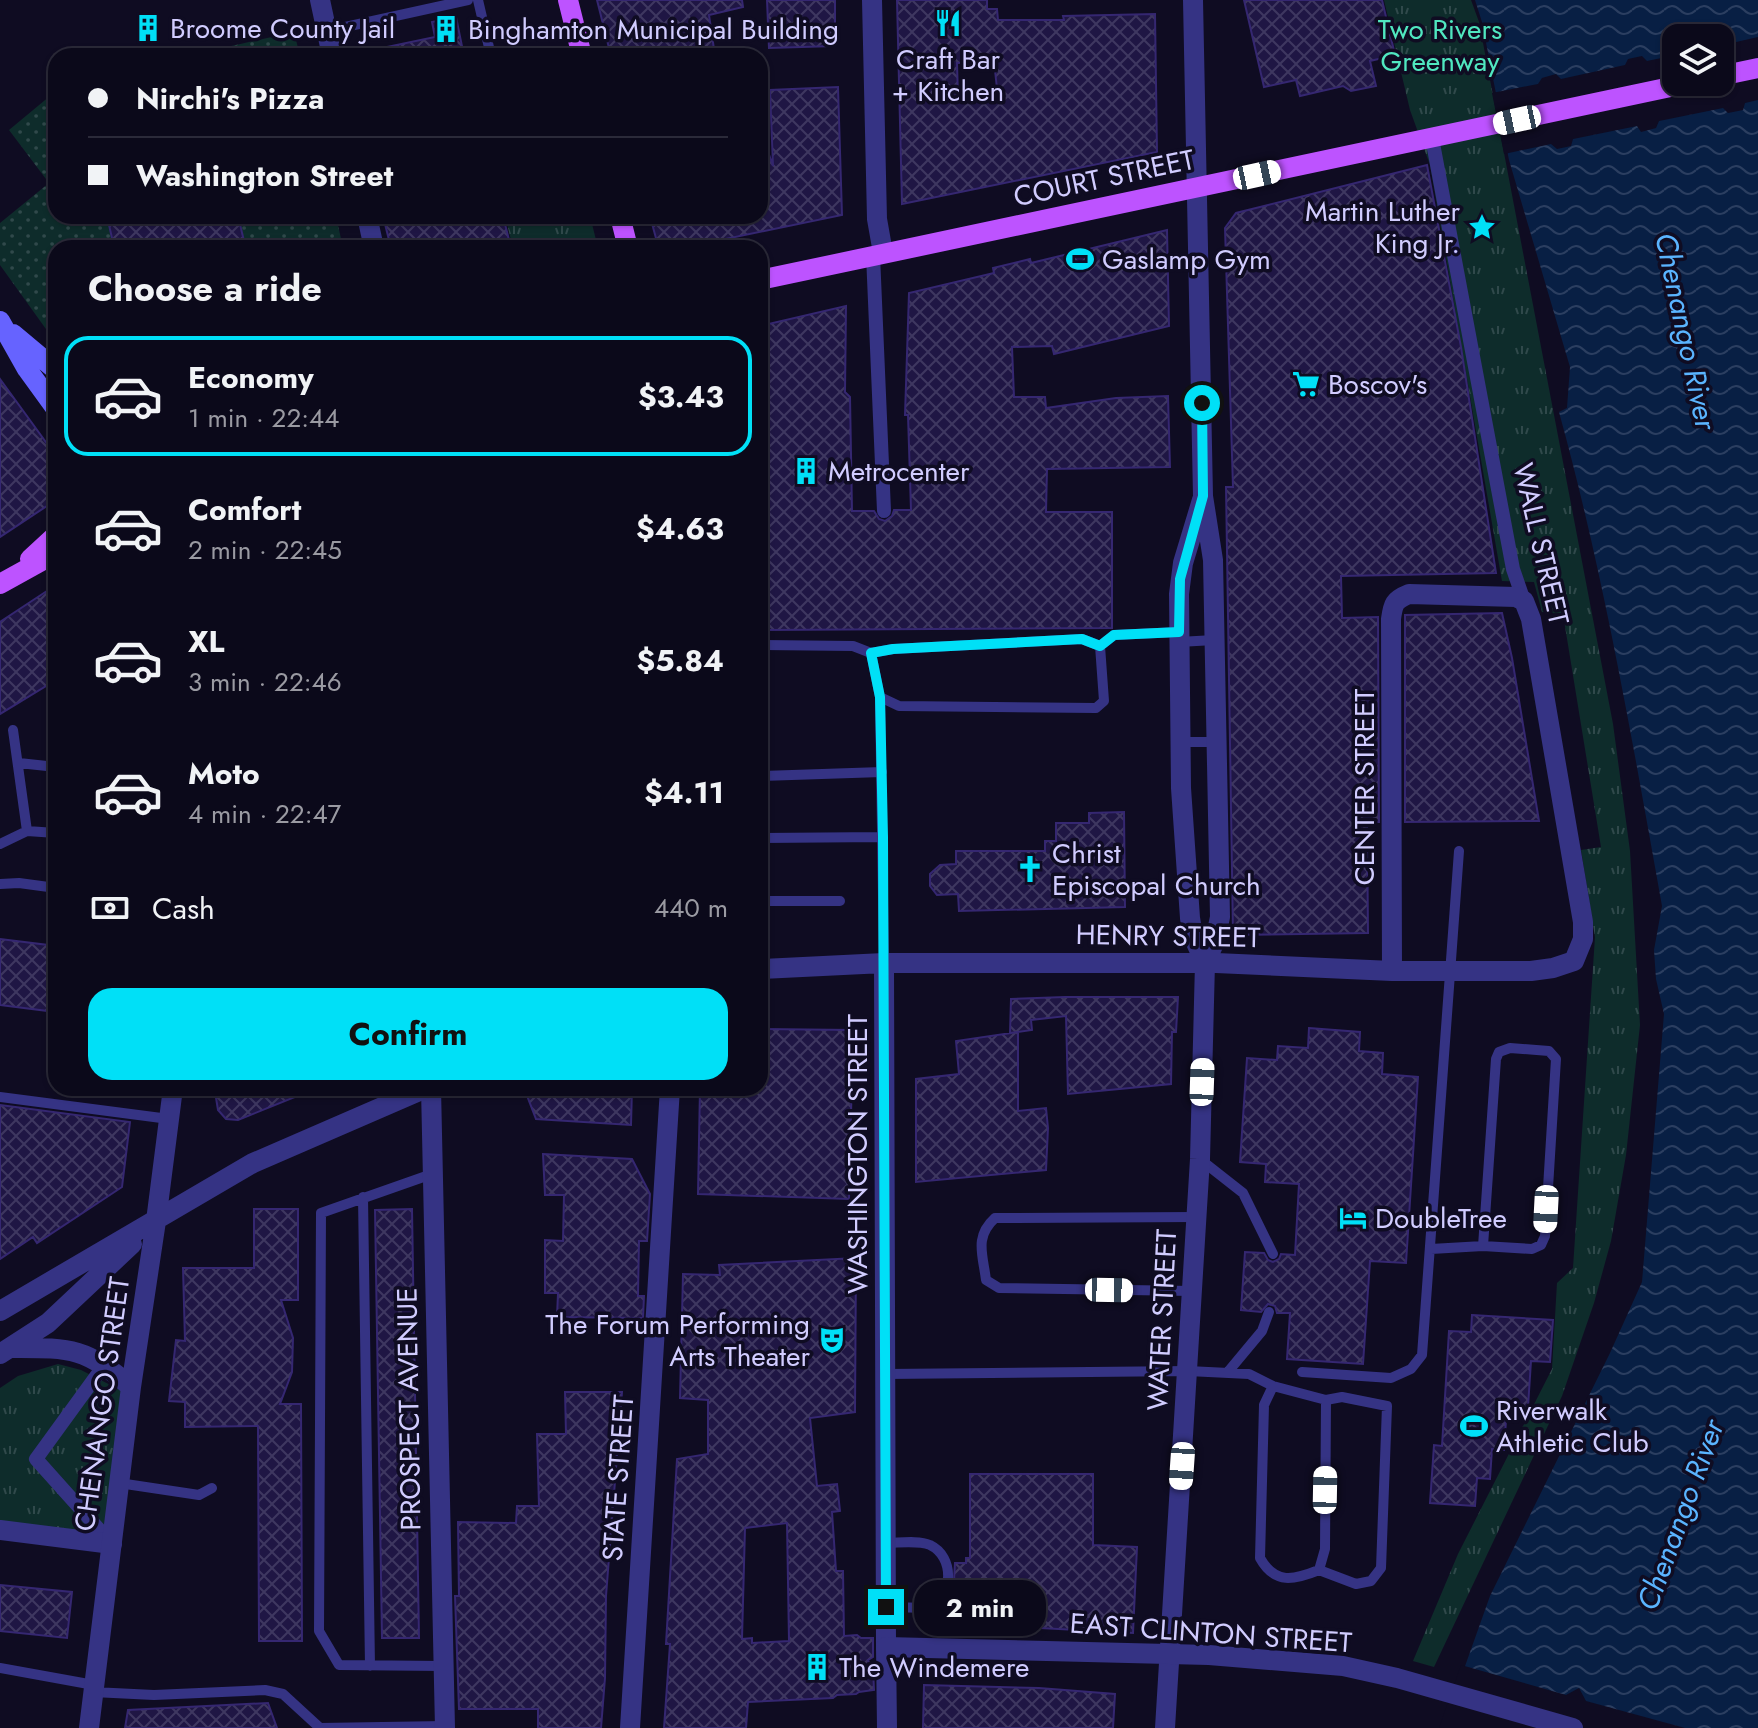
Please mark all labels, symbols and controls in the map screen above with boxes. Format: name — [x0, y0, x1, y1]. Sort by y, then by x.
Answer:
place label: Broome County Jail — [170, 8, 395, 49]
restaurant icon: Craft Bar + Kitchen — [933, 8, 963, 38]
place label: Binghamton Municipal Building — [468, 9, 839, 50]
park label: Two Rivers Greenway — [1378, 9, 1502, 82]
building icon: Broome County Jail — [133, 13, 163, 43]
building icon: Binghamton Municipal Building — [431, 14, 461, 44]
map controls — [1662, 24, 1734, 96]
button: layers — [1662, 24, 1734, 96]
place label: Craft Bar + Kitchen — [892, 39, 1004, 112]
text: Nirchi's Pizza — [136, 77, 324, 120]
car — [1491, 103, 1543, 137]
street label: COURT STREET — [1010, 139, 1198, 217]
text: Washington Street — [136, 154, 393, 197]
car — [1231, 158, 1283, 192]
place label: Martin Luther King Jr. — [1305, 191, 1460, 264]
place icon: Martin Luther King Jr. — [1467, 212, 1497, 242]
water label: Chenango River — [1644, 229, 1728, 435]
place label: Gaslamp Gym — [1102, 239, 1271, 280]
sports icon: Gaslamp Gym — [1065, 244, 1095, 274]
text: Choose a ride — [88, 262, 322, 314]
text: Economy — [188, 356, 314, 399]
icon: car — [92, 360, 164, 432]
place label: Boscov's — [1328, 364, 1427, 405]
supermarket icon: Boscov's — [1291, 369, 1321, 399]
text: $3.43 — [638, 375, 724, 418]
route start — [1184, 385, 1220, 421]
text: 1 min · 22:44 — [188, 399, 339, 437]
place label: Metrocenter — [828, 451, 970, 492]
building icon: Metrocenter — [791, 456, 821, 486]
street label: WALL STREET — [1502, 459, 1580, 629]
text: Comfort — [188, 488, 301, 531]
icon: car — [92, 492, 164, 564]
text: $4.63 — [636, 507, 724, 550]
text: 2 min · 22:45 — [188, 531, 342, 569]
text: XL — [188, 620, 224, 663]
icon: car — [92, 624, 164, 696]
text: $5.84 — [637, 639, 724, 682]
text: 3 min · 22:46 — [188, 663, 342, 701]
street label: CENTER STREET — [1344, 689, 1385, 885]
text: Moto — [188, 752, 260, 795]
icon: car — [92, 756, 164, 828]
text: $4.11 — [644, 771, 724, 814]
text: 4 min · 22:47 — [188, 795, 341, 833]
place label: Christ Episcopal Church — [1052, 833, 1261, 906]
church icon: Christ Episcopal Church — [1015, 854, 1045, 884]
icon: cash — [88, 886, 132, 930]
text: Cash — [152, 887, 215, 930]
text: 440 m — [654, 889, 728, 927]
street label: HENRY STREET — [1075, 914, 1261, 958]
button: Confirm — [88, 988, 728, 1080]
street label: WASHINGTON STREET — [837, 1014, 878, 1294]
car — [1189, 1058, 1215, 1106]
car — [1533, 1184, 1559, 1234]
place label: DoubleTree — [1375, 1198, 1507, 1239]
hotel icon: DoubleTree — [1338, 1203, 1368, 1233]
street label: WATER STREET — [1137, 1228, 1187, 1412]
street label: CHENANGO STREET — [64, 1274, 140, 1534]
car — [1085, 1278, 1133, 1302]
street label: PROSPECT AVENUE — [386, 1287, 432, 1531]
place label: The Forum Performing Arts Theater — [545, 1304, 810, 1377]
theatre icon: The Forum Performing Arts Theater — [817, 1325, 847, 1355]
place label: Riverwalk Athletic Club — [1496, 1390, 1649, 1463]
street label: STATE STREET — [592, 1393, 644, 1563]
sports icon: Riverwalk Athletic Club — [1459, 1411, 1489, 1441]
water label: Chenango River — [1626, 1412, 1735, 1616]
car — [1168, 1441, 1196, 1491]
car — [1313, 1466, 1337, 1514]
callout: 2 min — [914, 1579, 1046, 1635]
route end — [868, 1589, 904, 1625]
text: 2 min — [946, 1589, 1014, 1627]
street label: EAST CLINTON STREET — [1069, 1603, 1353, 1663]
place label: The Windemere — [839, 1647, 1030, 1688]
building icon: The Windemere — [802, 1652, 832, 1682]

